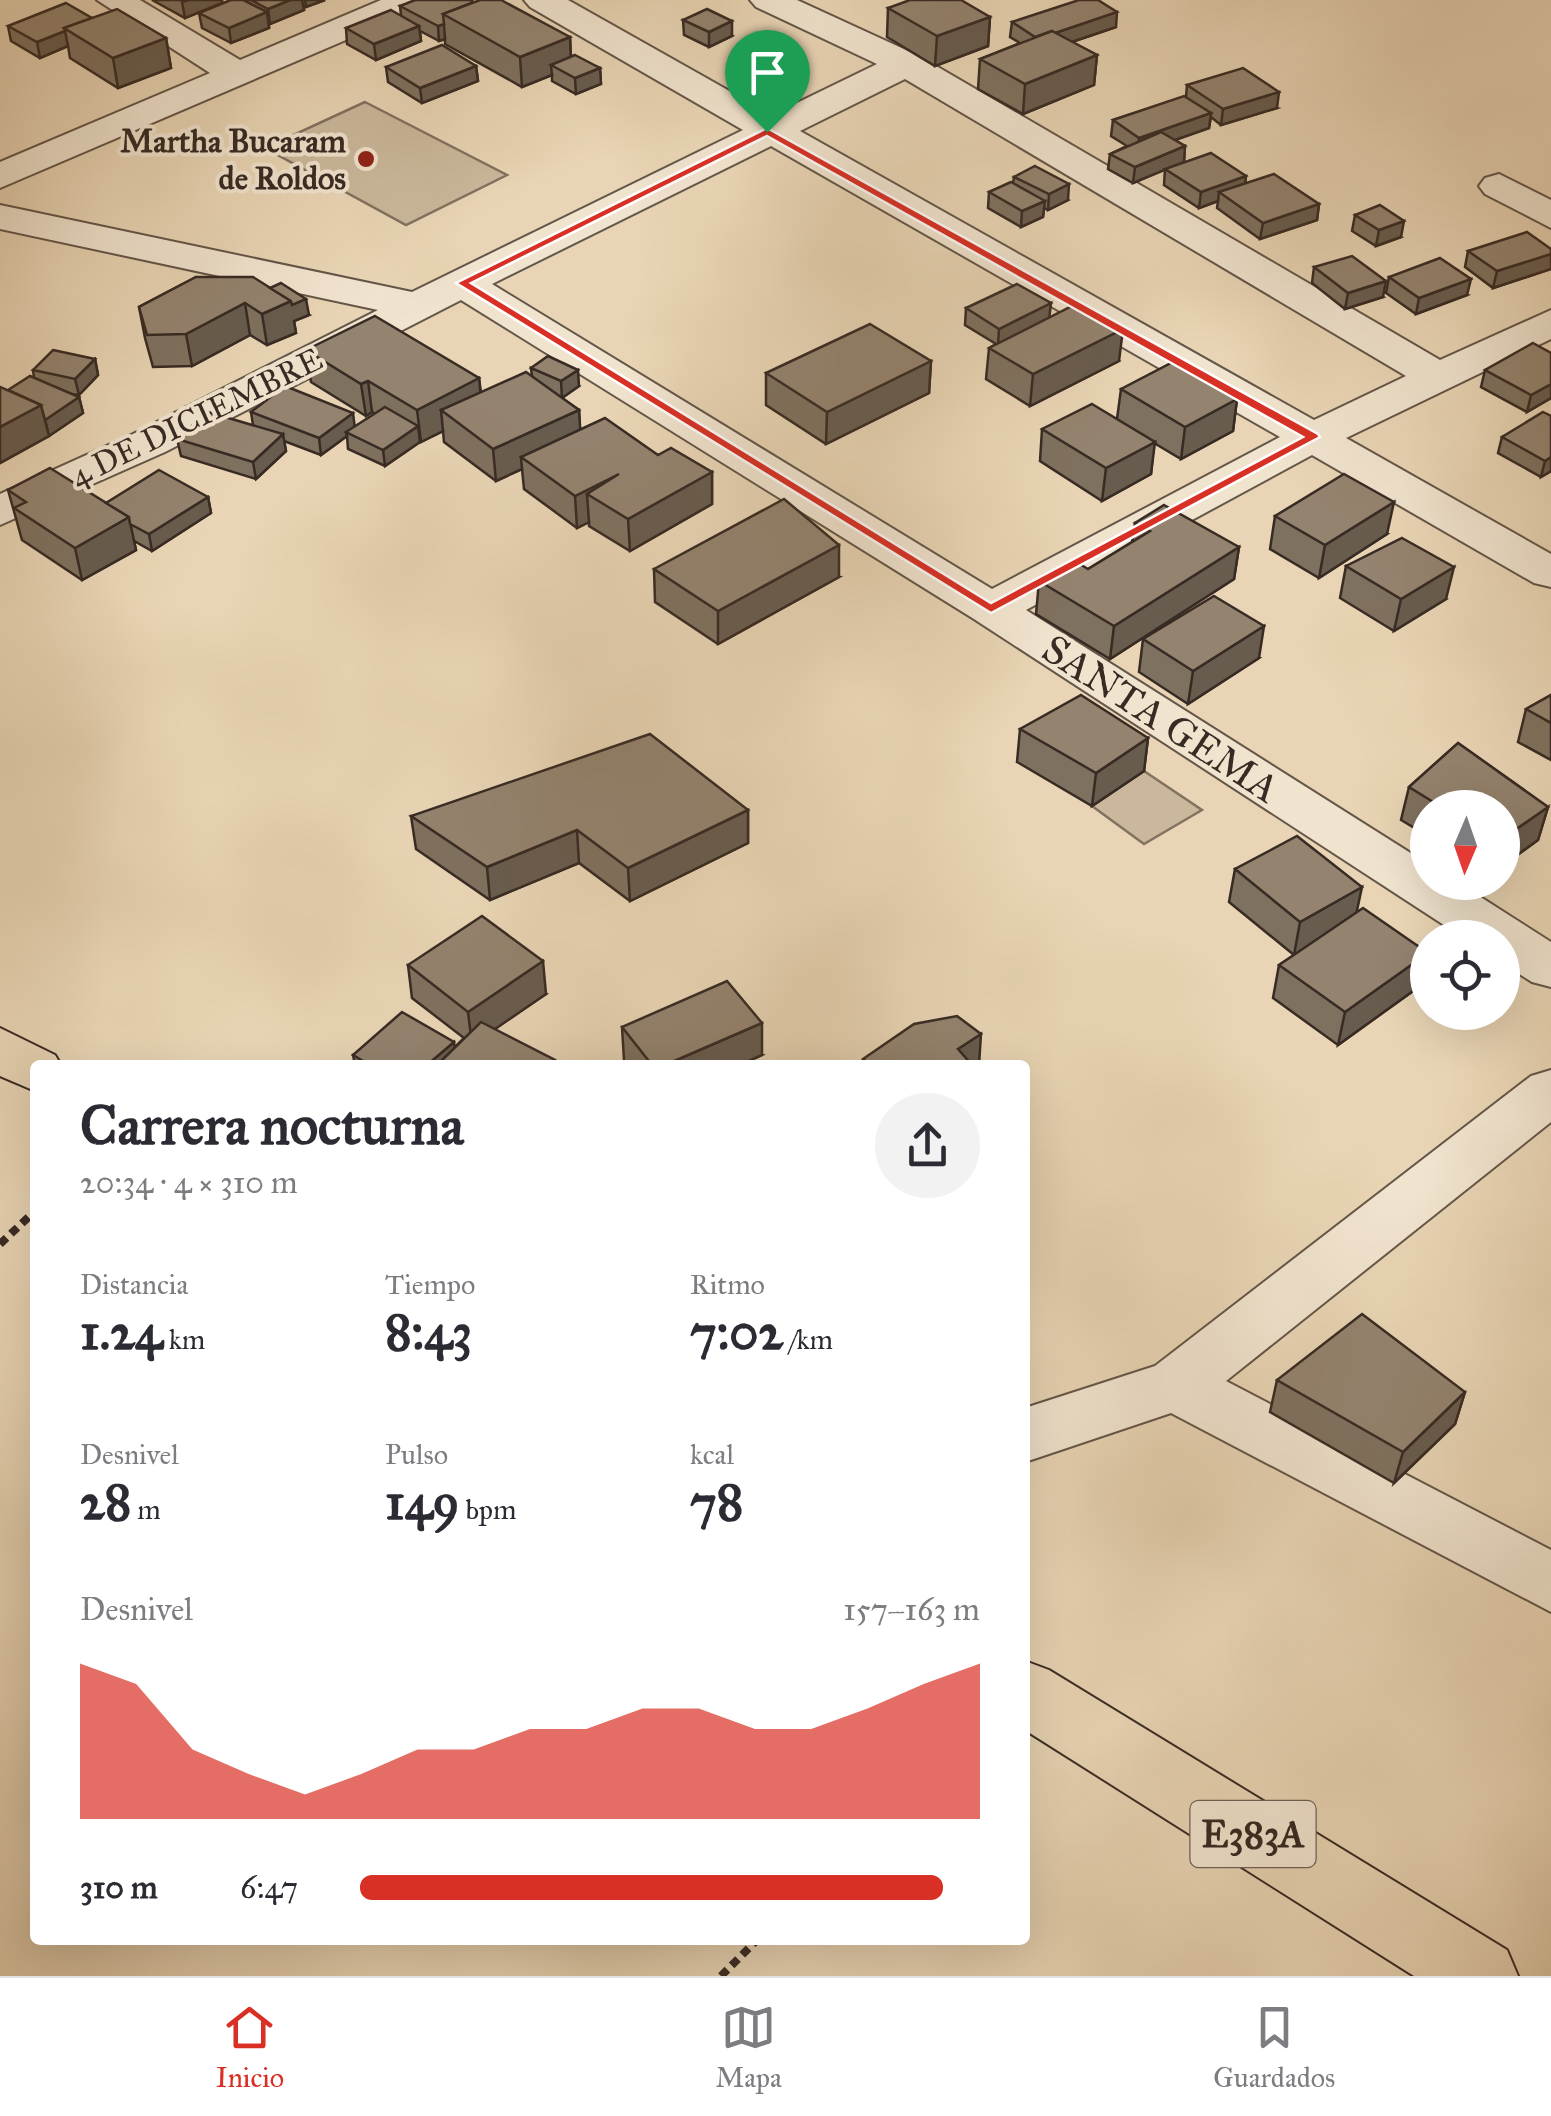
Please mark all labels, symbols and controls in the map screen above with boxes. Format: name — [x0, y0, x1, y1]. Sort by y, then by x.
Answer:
pin — [725, 30, 810, 133]
icon: arrive — [740, 45, 795, 100]
place label: Martha Bucaram de Roldos — [120, 122, 346, 198]
marker: Martha Bucaram de Roldos — [355, 148, 377, 170]
street label: 4 DE DICIEMBRE — [64, 340, 329, 495]
street label: SANTA GEMA — [1033, 624, 1288, 813]
north arrow — [1410, 790, 1520, 900]
map controls — [1410, 790, 1520, 1030]
button: locate — [1410, 920, 1520, 1030]
text: Carrera nocturna — [80, 1092, 464, 1159]
button: share — [875, 1093, 980, 1198]
text: 20:34 · 4 × 310 m — [80, 1163, 298, 1202]
text: Distancia — [80, 1267, 188, 1302]
text: Tiempo — [385, 1267, 475, 1302]
text: Ritmo — [690, 1267, 765, 1302]
text: 1.24 — [80, 1302, 163, 1363]
text: 8:43 — [385, 1302, 472, 1363]
text: 7:02 — [690, 1302, 783, 1363]
text: km — [163, 1322, 205, 1357]
text: /km — [783, 1322, 833, 1357]
text: Desnivel — [80, 1437, 179, 1472]
text: Pulso — [385, 1437, 448, 1472]
text: kcal — [690, 1437, 734, 1472]
text: 28 — [80, 1472, 131, 1533]
text: 149 — [385, 1472, 459, 1533]
text: 78 — [690, 1472, 743, 1533]
text: m — [131, 1492, 161, 1527]
text: bpm — [459, 1492, 517, 1527]
text: Desnivel — [80, 1590, 193, 1629]
text: 157–163 m — [843, 1590, 980, 1629]
road number: E383A — [1190, 1801, 1316, 1867]
text: 310 m — [80, 1868, 158, 1907]
text: 6:47 — [240, 1868, 298, 1907]
tab: Inicio — [216, 2000, 284, 2095]
tab: Mapa — [715, 2000, 782, 2095]
tab: Guardados — [1213, 2000, 1335, 2095]

